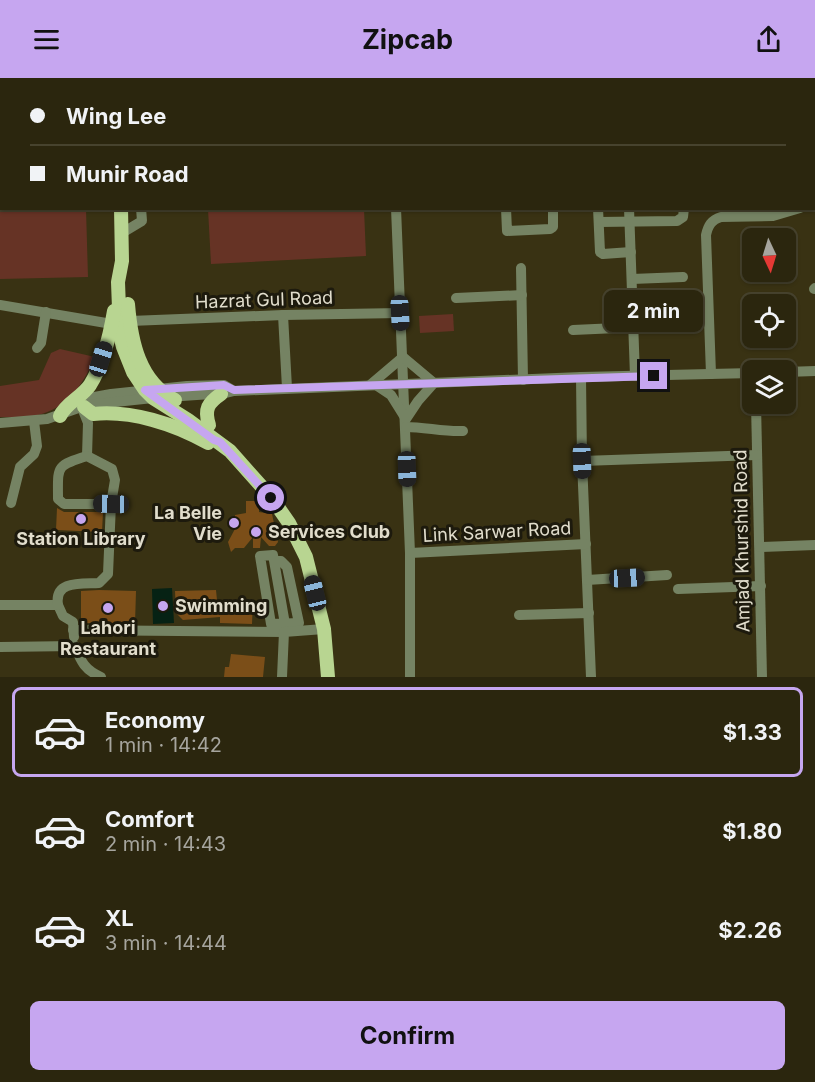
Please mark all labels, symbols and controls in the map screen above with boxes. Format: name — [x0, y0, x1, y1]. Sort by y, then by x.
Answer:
icon: menu — [30, 23, 63, 56]
text: Zipcab — [362, 23, 453, 56]
icon: share — [752, 23, 785, 56]
text: Wing Lee — [66, 103, 166, 129]
text: Munir Road — [66, 161, 189, 187]
north arrow — [742, 228, 796, 282]
map controls — [742, 228, 796, 414]
street label: Hazrat Gul Road — [195, 287, 333, 312]
callout: 2 min — [604, 289, 704, 331]
button: locate — [742, 294, 796, 348]
car — [390, 295, 410, 331]
text: 2 min — [627, 299, 680, 323]
car — [87, 339, 115, 379]
button: layers — [742, 360, 796, 414]
route end — [640, 362, 667, 389]
car — [572, 443, 592, 479]
street label: Amjad Khurshid Road — [729, 449, 754, 633]
car — [397, 451, 417, 487]
route start — [257, 484, 284, 511]
car — [93, 495, 129, 513]
place label: La Belle Vie — [154, 502, 222, 544]
marker: Station Library — [74, 512, 88, 526]
marker: La Belle Vie — [227, 516, 241, 530]
street label: Link Sarwar Road — [422, 517, 572, 546]
place label: Services Club — [268, 521, 390, 542]
marker: Services Club — [249, 525, 263, 539]
place label: Station Library — [16, 528, 146, 549]
car — [609, 568, 645, 588]
car — [302, 573, 328, 613]
place label: Swimming — [175, 595, 267, 616]
marker: Swimming — [156, 599, 170, 613]
marker: Lahori Restaurant — [101, 601, 115, 615]
place label: Lahori Restaurant — [60, 617, 156, 659]
icon: car — [33, 705, 87, 759]
text: Economy — [105, 707, 205, 733]
text: $1.33 — [723, 719, 782, 745]
text: 1 min · 14:42 — [105, 733, 222, 757]
icon: car — [33, 804, 87, 858]
text: Comfort — [105, 806, 194, 832]
text: $1.80 — [722, 818, 782, 844]
text: 2 min · 14:43 — [105, 832, 226, 856]
icon: car — [33, 903, 87, 957]
text: XL — [105, 905, 134, 931]
text: $2.26 — [718, 917, 782, 943]
text: 3 min · 14:44 — [105, 931, 227, 955]
button: Confirm — [30, 1001, 785, 1070]

